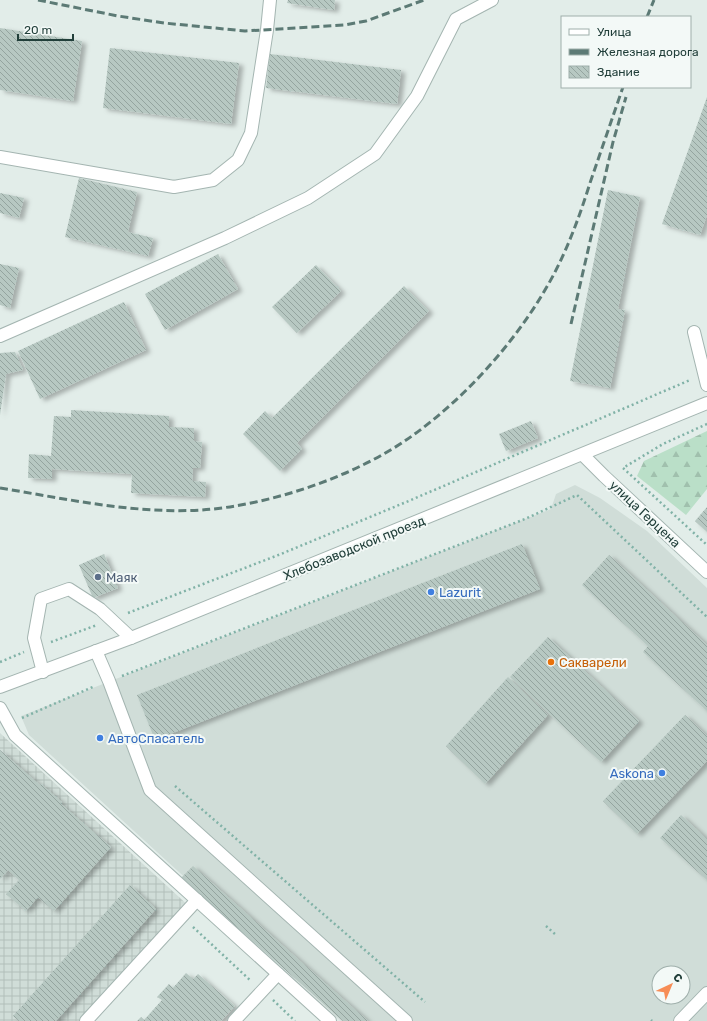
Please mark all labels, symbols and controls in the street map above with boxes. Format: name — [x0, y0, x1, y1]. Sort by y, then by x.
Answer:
scale bar — [18, 16, 73, 42]
legend — [561, 16, 691, 88]
text: 20 m — [24, 23, 52, 37]
text: Улица — [597, 25, 631, 39]
text: Железная дорога — [597, 45, 699, 59]
text: Здание — [597, 65, 640, 79]
street label: улица Герцена — [607, 477, 683, 551]
street label: Хлебозаводской проезд — [281, 513, 427, 583]
place label: Маяк — [106, 570, 138, 585]
marker: Маяк — [93, 572, 103, 582]
place label: Lazurit — [439, 585, 481, 600]
marker: Lazurit — [426, 587, 436, 597]
place label: Сакварели — [559, 655, 627, 670]
marker: Сакварели — [546, 657, 556, 667]
place label: АвтоСпасатель — [108, 731, 204, 746]
marker: АвтоСпасатель — [95, 733, 105, 743]
place label: Askona — [610, 766, 654, 781]
marker: Askona — [657, 768, 667, 778]
north arrow — [651, 965, 691, 1005]
text: С — [670, 971, 685, 986]

